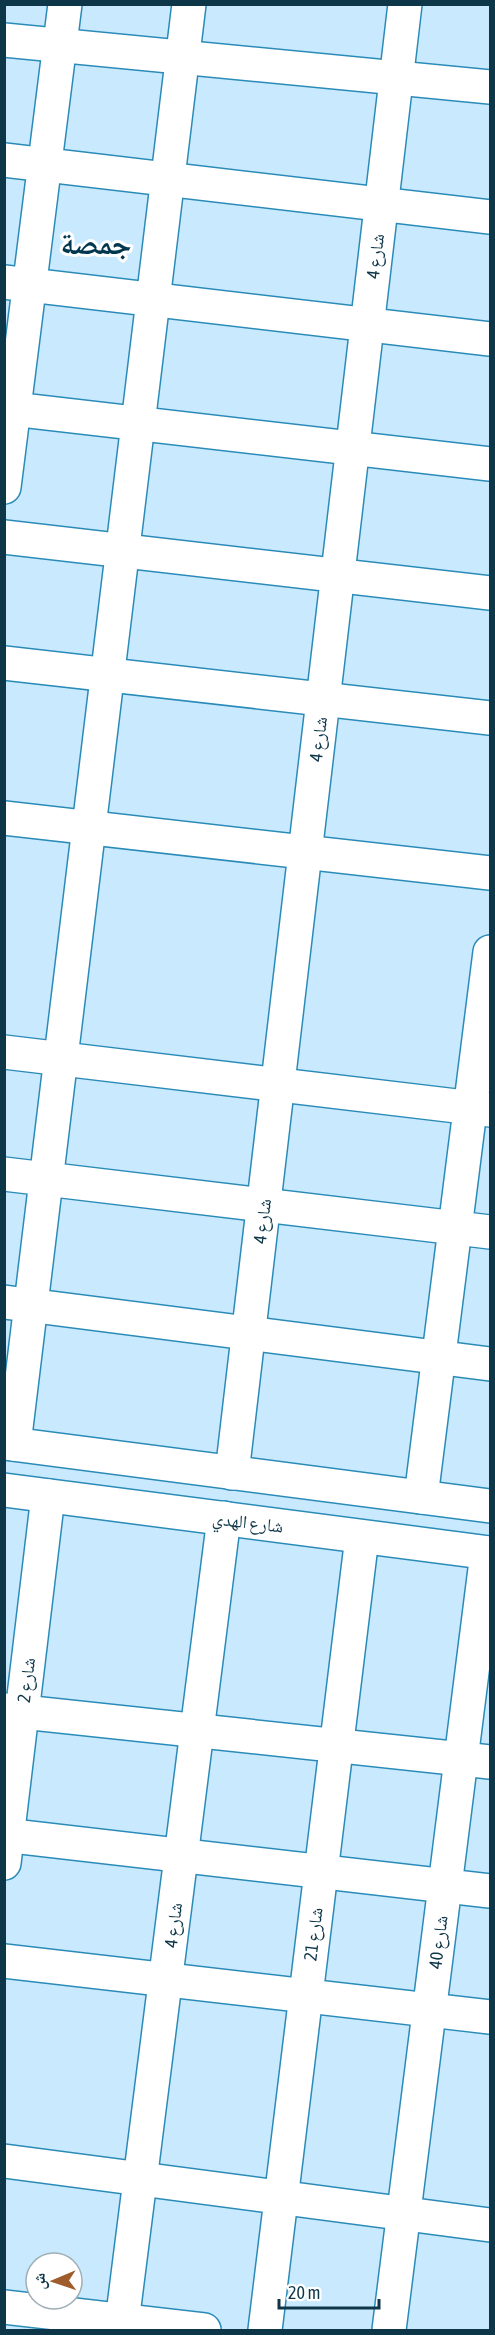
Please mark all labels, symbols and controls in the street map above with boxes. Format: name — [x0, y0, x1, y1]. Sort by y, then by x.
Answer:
district label: جمصة — [60, 226, 132, 260]
street label: شارع 4 — [362, 232, 389, 280]
street label: شارع 4 — [305, 715, 332, 763]
street label: شارع 4 — [249, 1197, 276, 1245]
street label: شارع الهدي — [211, 1507, 285, 1541]
street label: شارع 2 — [13, 1656, 40, 1704]
street label: شارع 4 — [160, 1901, 187, 1949]
street label: شارع 21 — [299, 1906, 328, 1962]
street label: شارع 40 — [424, 1914, 453, 1970]
north arrow — [24, 2251, 84, 2311]
scale bar — [279, 2272, 380, 2310]
text: ش — [30, 2273, 49, 2290]
text: 20 m — [288, 2282, 320, 2303]

